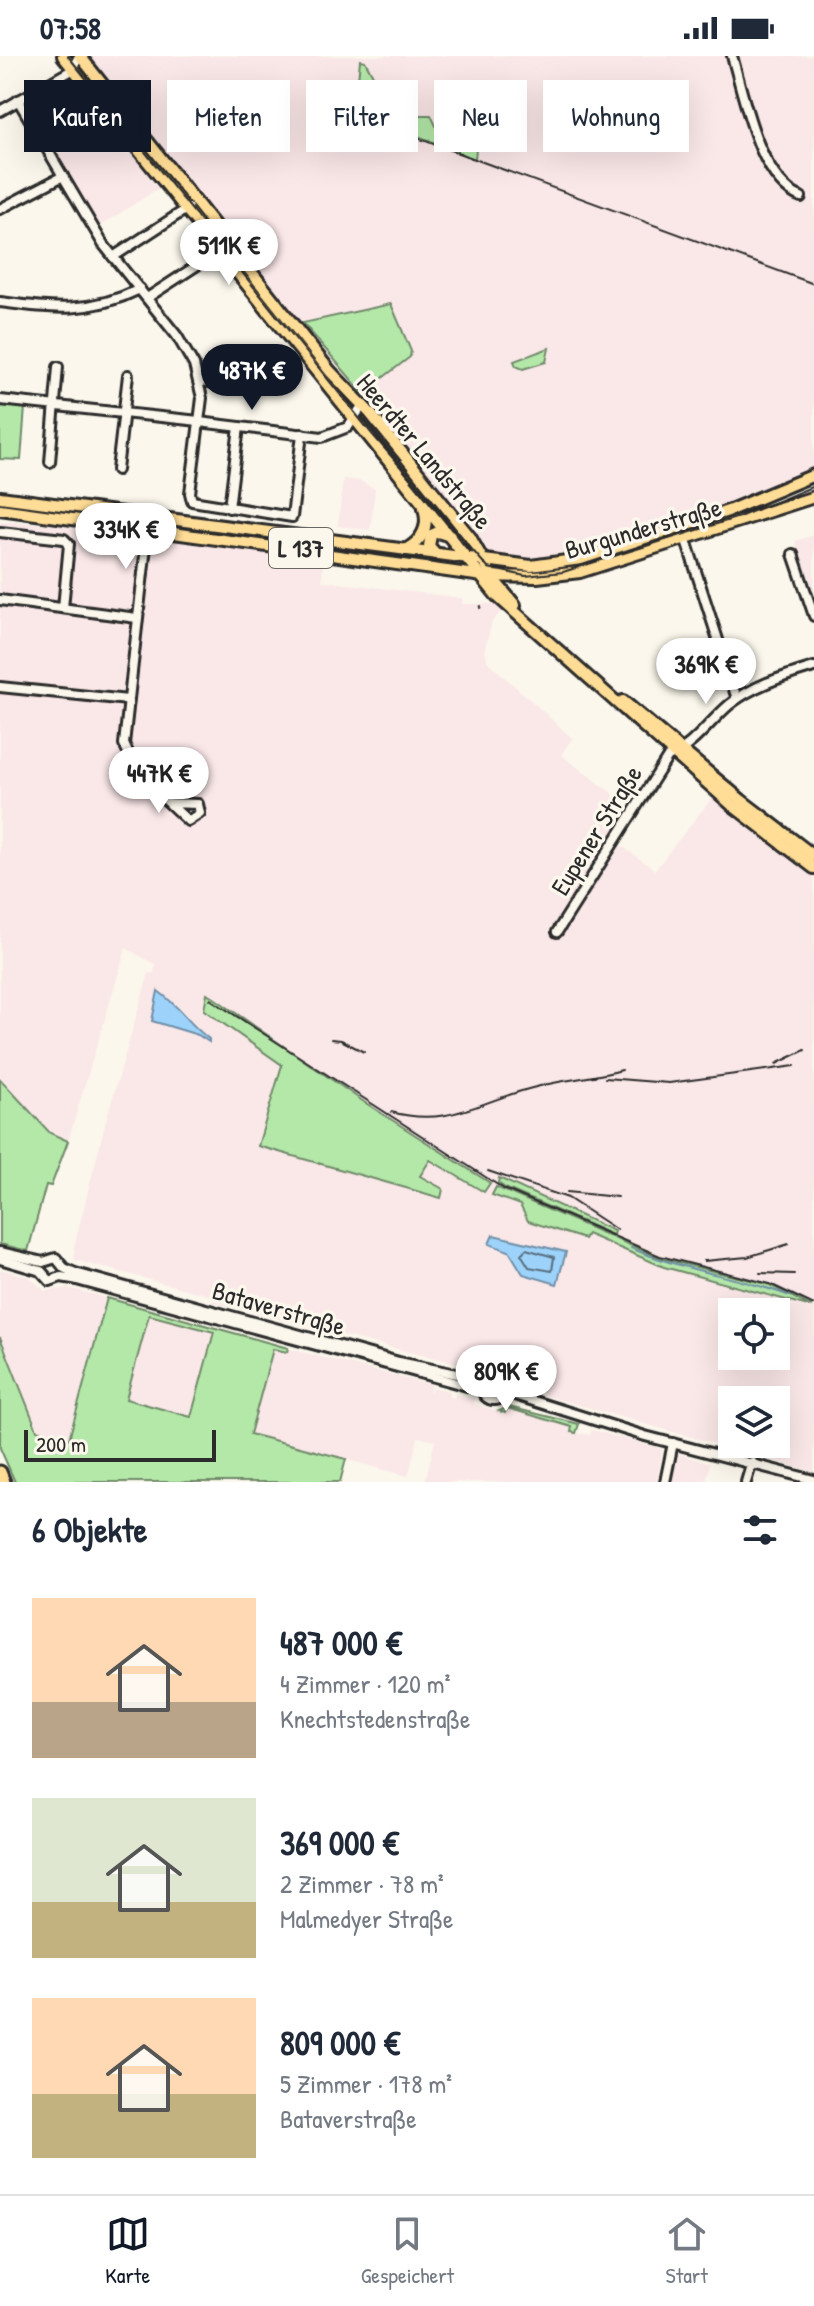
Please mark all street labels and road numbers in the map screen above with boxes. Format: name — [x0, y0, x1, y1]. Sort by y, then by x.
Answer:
street label: Heerdter Landstraße — [349, 366, 501, 536]
street label: Burgunderstraße — [561, 489, 725, 567]
road number: L 137 — [269, 528, 333, 568]
street label: Eupener Straße — [542, 759, 650, 901]
street label: Bataverstraße — [209, 1272, 349, 1344]

